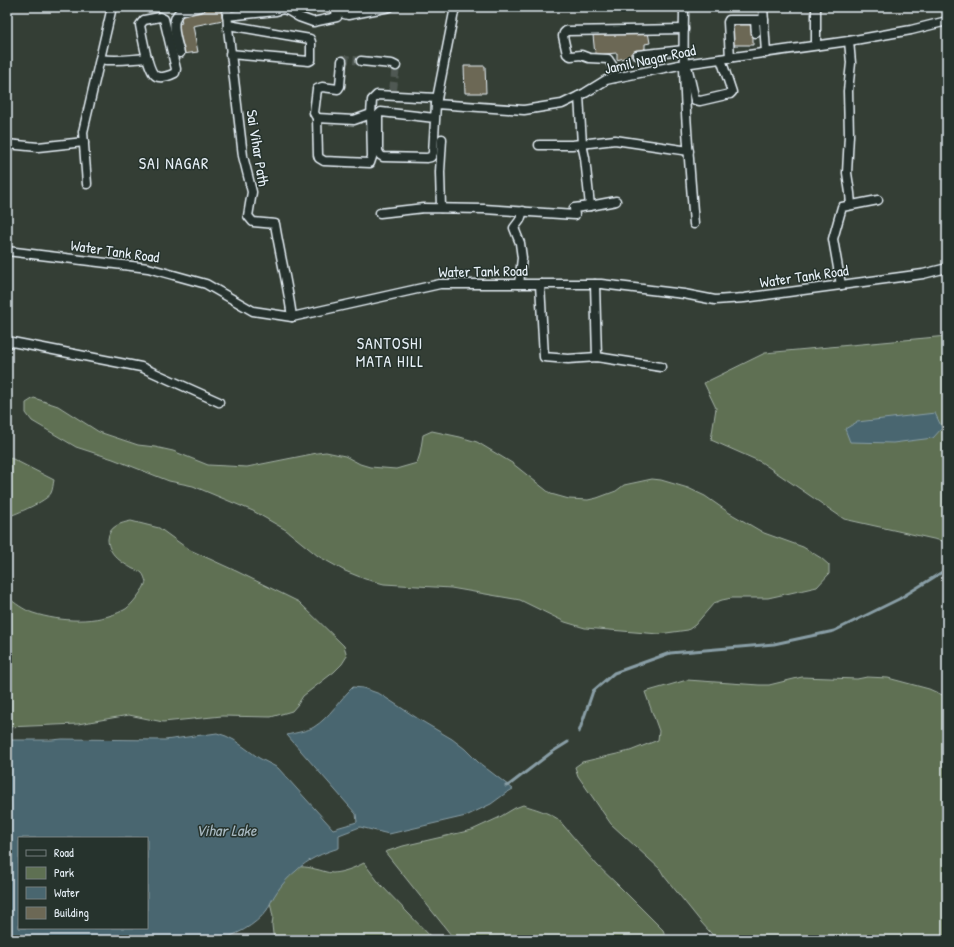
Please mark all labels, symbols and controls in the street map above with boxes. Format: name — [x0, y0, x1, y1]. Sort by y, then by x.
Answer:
street label: Jamil Nagar Road — [603, 39, 698, 79]
street label: Sai Vihar Path — [242, 108, 274, 188]
district label: SAI NAGAR — [139, 152, 209, 174]
street label: Water Tank Road — [69, 234, 161, 268]
street label: Water Tank Road — [758, 259, 850, 293]
street label: Water Tank Road — [438, 260, 528, 282]
district label: SANTOSHI MATA HILL — [356, 332, 424, 372]
water label: Vihar Lake — [196, 819, 257, 841]
legend — [18, 837, 148, 929]
text: Road — [54, 844, 74, 861]
text: Park — [54, 864, 74, 881]
text: Water — [54, 884, 80, 901]
text: Building — [54, 904, 89, 921]

